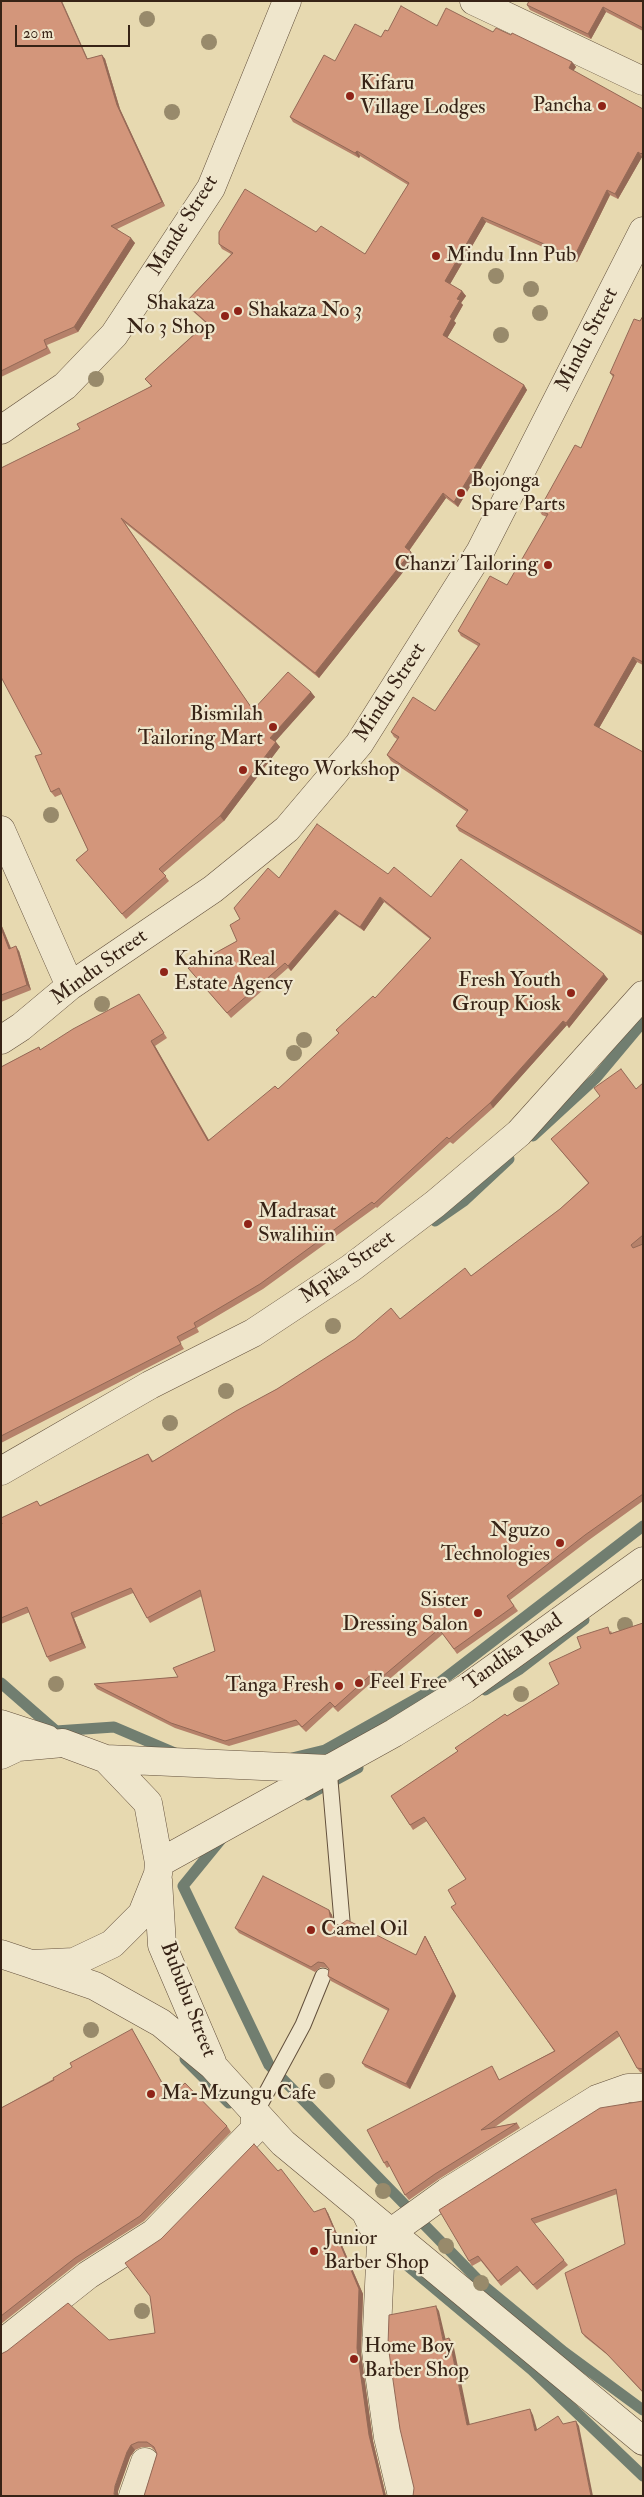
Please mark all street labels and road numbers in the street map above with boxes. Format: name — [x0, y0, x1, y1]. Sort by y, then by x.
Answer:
street label: Mande Street — [143, 171, 225, 281]
street label: Mindu Street — [551, 284, 625, 396]
street label: Mindu Street — [350, 639, 432, 747]
street label: Mindu Street — [47, 925, 153, 1011]
street label: Mpika Street — [296, 1226, 400, 1310]
street label: Tandika Road — [460, 1609, 568, 1697]
street label: Bububu Street — [153, 1939, 221, 2061]

